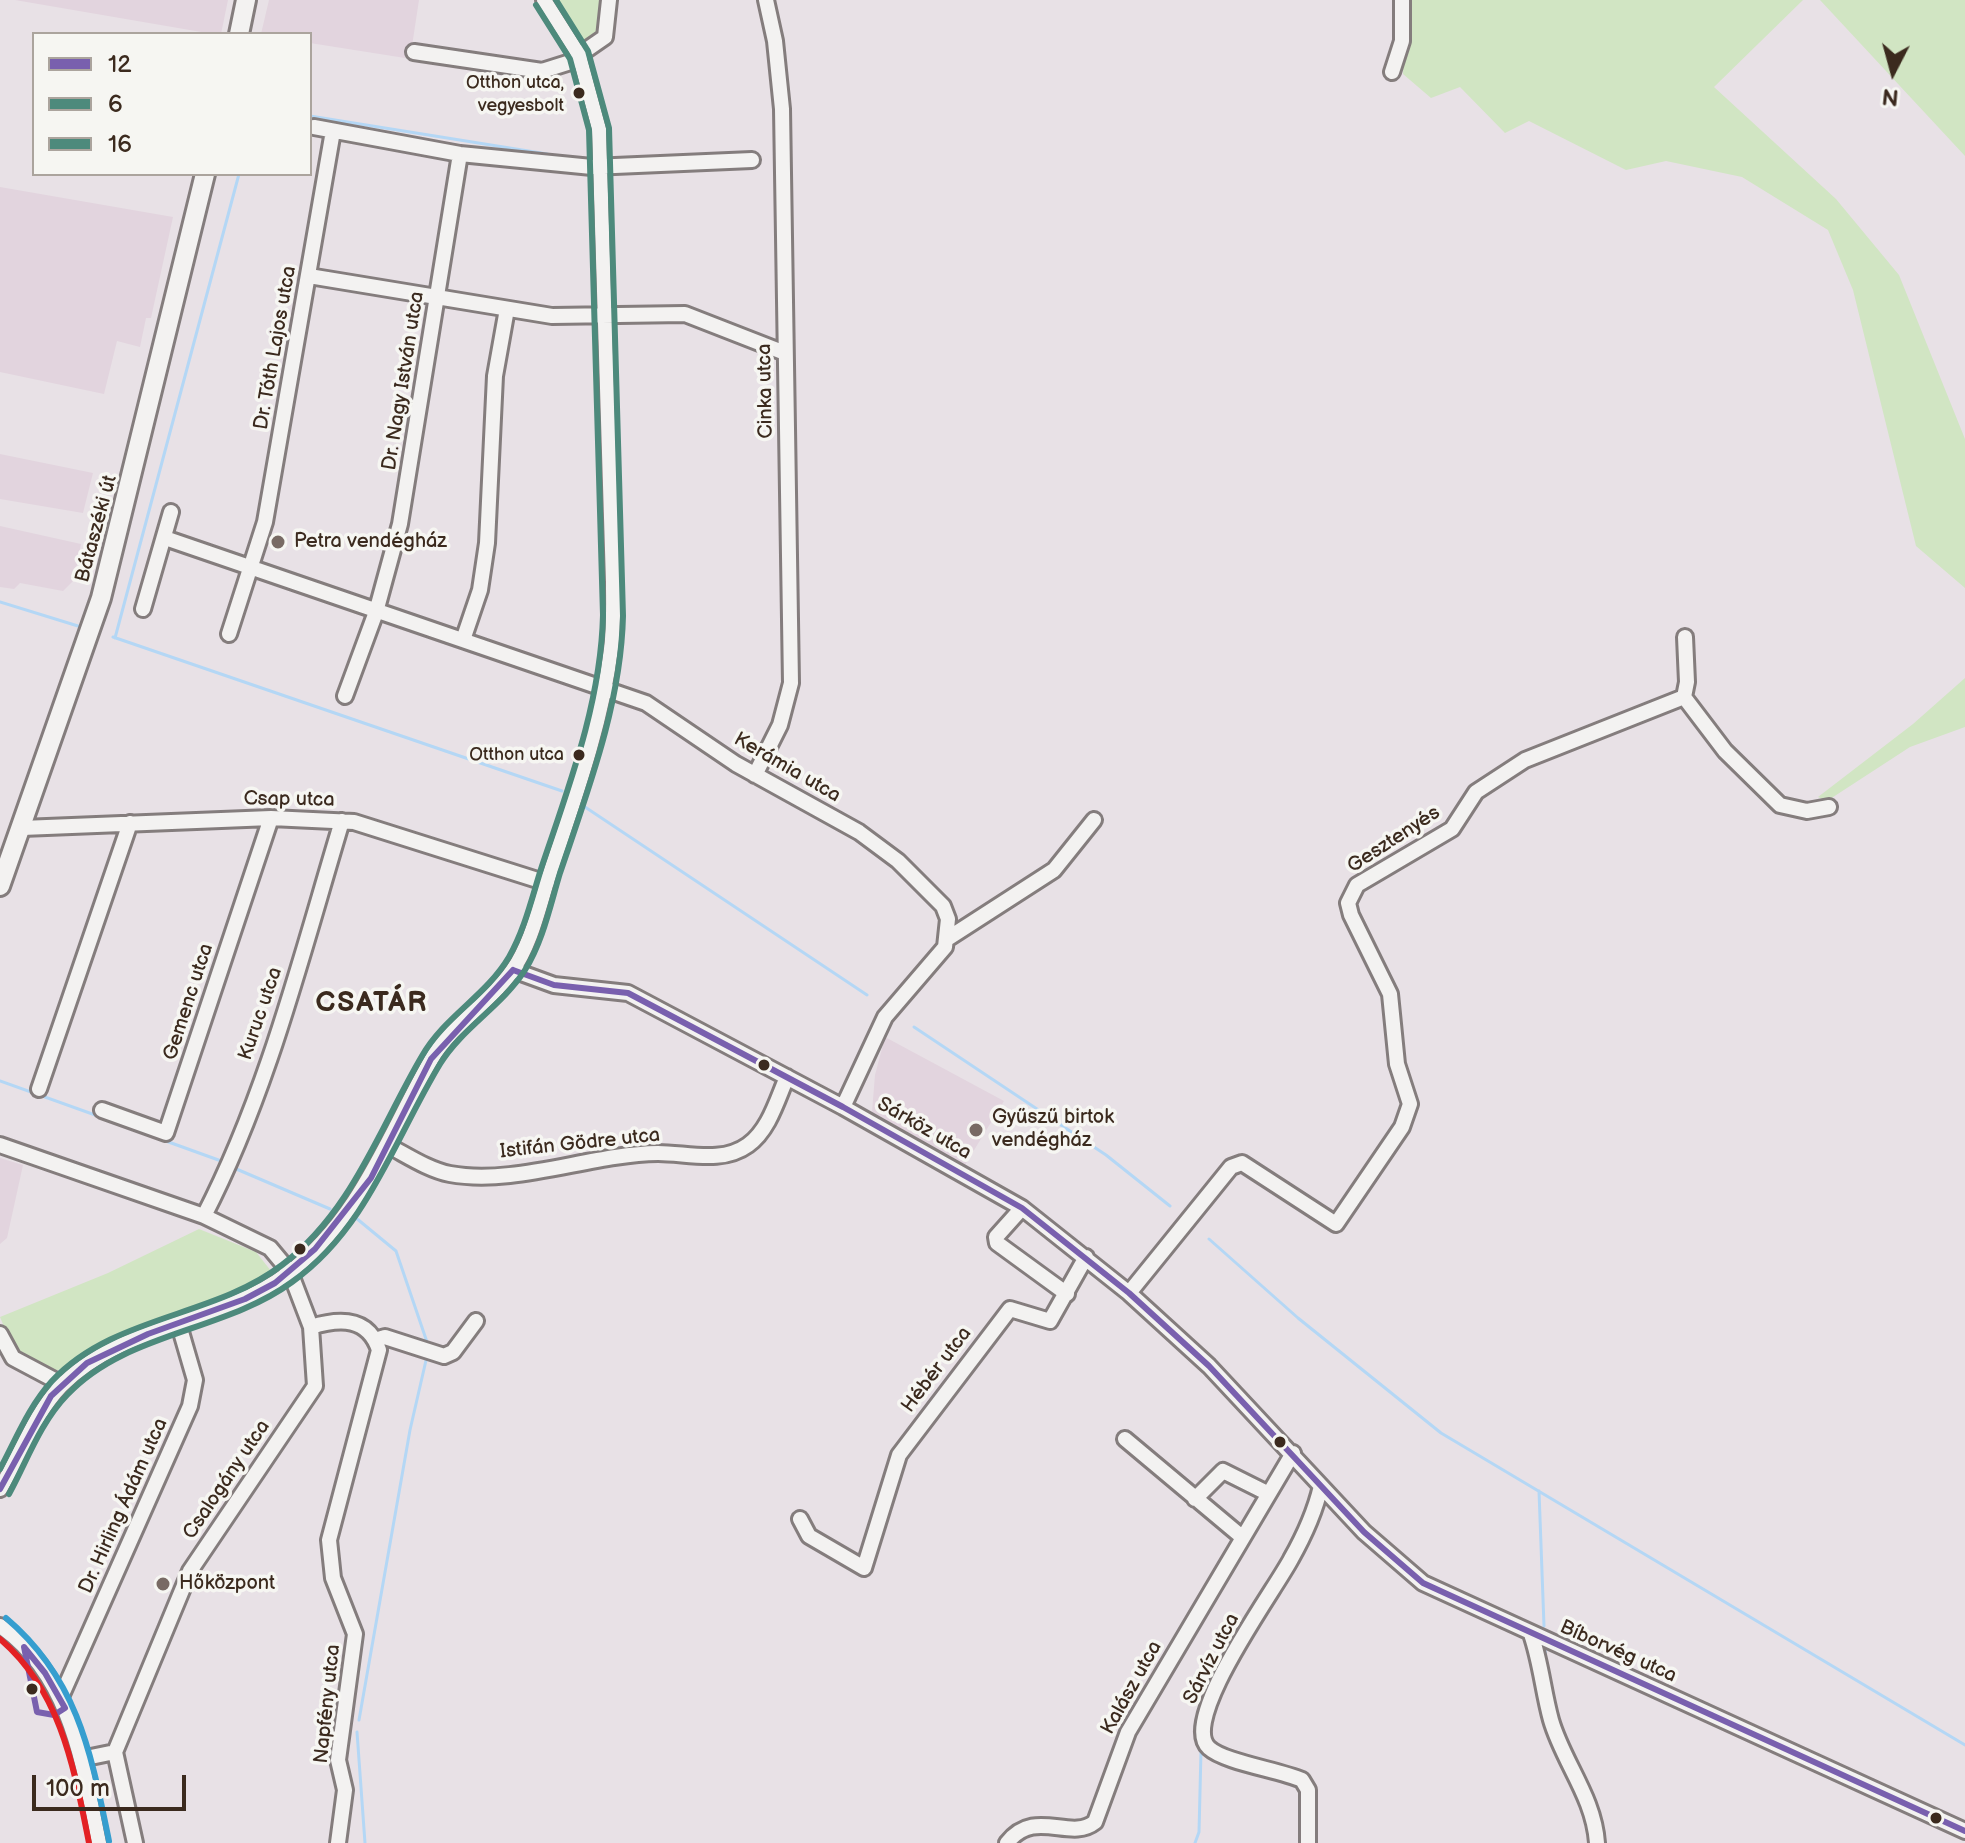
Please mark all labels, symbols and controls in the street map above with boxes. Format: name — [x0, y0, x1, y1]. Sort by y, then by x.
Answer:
legend — [32, 32, 312, 176]
north arrow — [1853, 32, 1933, 112]
text: 12 — [108, 50, 131, 79]
place label: Otthon utca, vegyesbolt — [466, 72, 564, 114]
text: N — [1881, 82, 1900, 111]
marker: Otthon utca, vegyesbolt — [571, 85, 587, 101]
text: 6 — [108, 90, 123, 119]
text: 16 — [108, 130, 132, 159]
street label: Dr. Tóth Lajos utca — [250, 264, 302, 432]
street label: Dr. Nagy István utca — [378, 290, 430, 472]
street label: Cinka utca — [753, 343, 779, 439]
street label: Bátaszéki út — [71, 473, 123, 585]
place label: Petra vendégház — [294, 530, 447, 554]
marker: Petra vendégház — [269, 533, 287, 551]
street label: Kerámia utca — [729, 728, 845, 808]
place label: Otthon utca — [469, 744, 564, 766]
marker: Otthon utca — [571, 747, 587, 763]
street label: Csap utca — [243, 787, 335, 813]
street label: Gesztenyés — [1343, 801, 1445, 879]
street label: Gemenc utca — [159, 941, 219, 1063]
street label: Kuruc utca — [234, 964, 288, 1064]
district label: CSATÁR — [315, 987, 429, 1021]
unlabelled marker — [756, 1057, 772, 1073]
street label: Sárköz utca — [873, 1092, 975, 1166]
place label: Gyűszű birtok vendégház — [992, 1106, 1114, 1153]
marker: Gyűszű birtok vendégház — [967, 1121, 985, 1139]
street label: Istifán Gödre utca — [499, 1124, 661, 1164]
unlabelled marker — [292, 1241, 308, 1257]
street label: Hébér utca — [897, 1322, 977, 1418]
street label: Dr. Hirling Ádám utca — [75, 1415, 173, 1597]
street label: Csalogány utca — [178, 1416, 276, 1544]
unlabelled marker — [1272, 1434, 1288, 1450]
place label: Hőközpont — [179, 1572, 275, 1596]
marker: Hőközpont — [154, 1575, 172, 1593]
street label: Sárvíz utca — [1179, 1610, 1245, 1708]
street label: Bíborvég utca — [1556, 1616, 1680, 1688]
street label: Kalász utca — [1097, 1637, 1167, 1739]
street label: Napfény utca — [310, 1643, 346, 1765]
unlabelled marker — [24, 1681, 40, 1697]
scale bar — [36, 1759, 190, 1809]
text: 100 m — [46, 1774, 110, 1803]
unlabelled marker — [1928, 1810, 1944, 1826]

